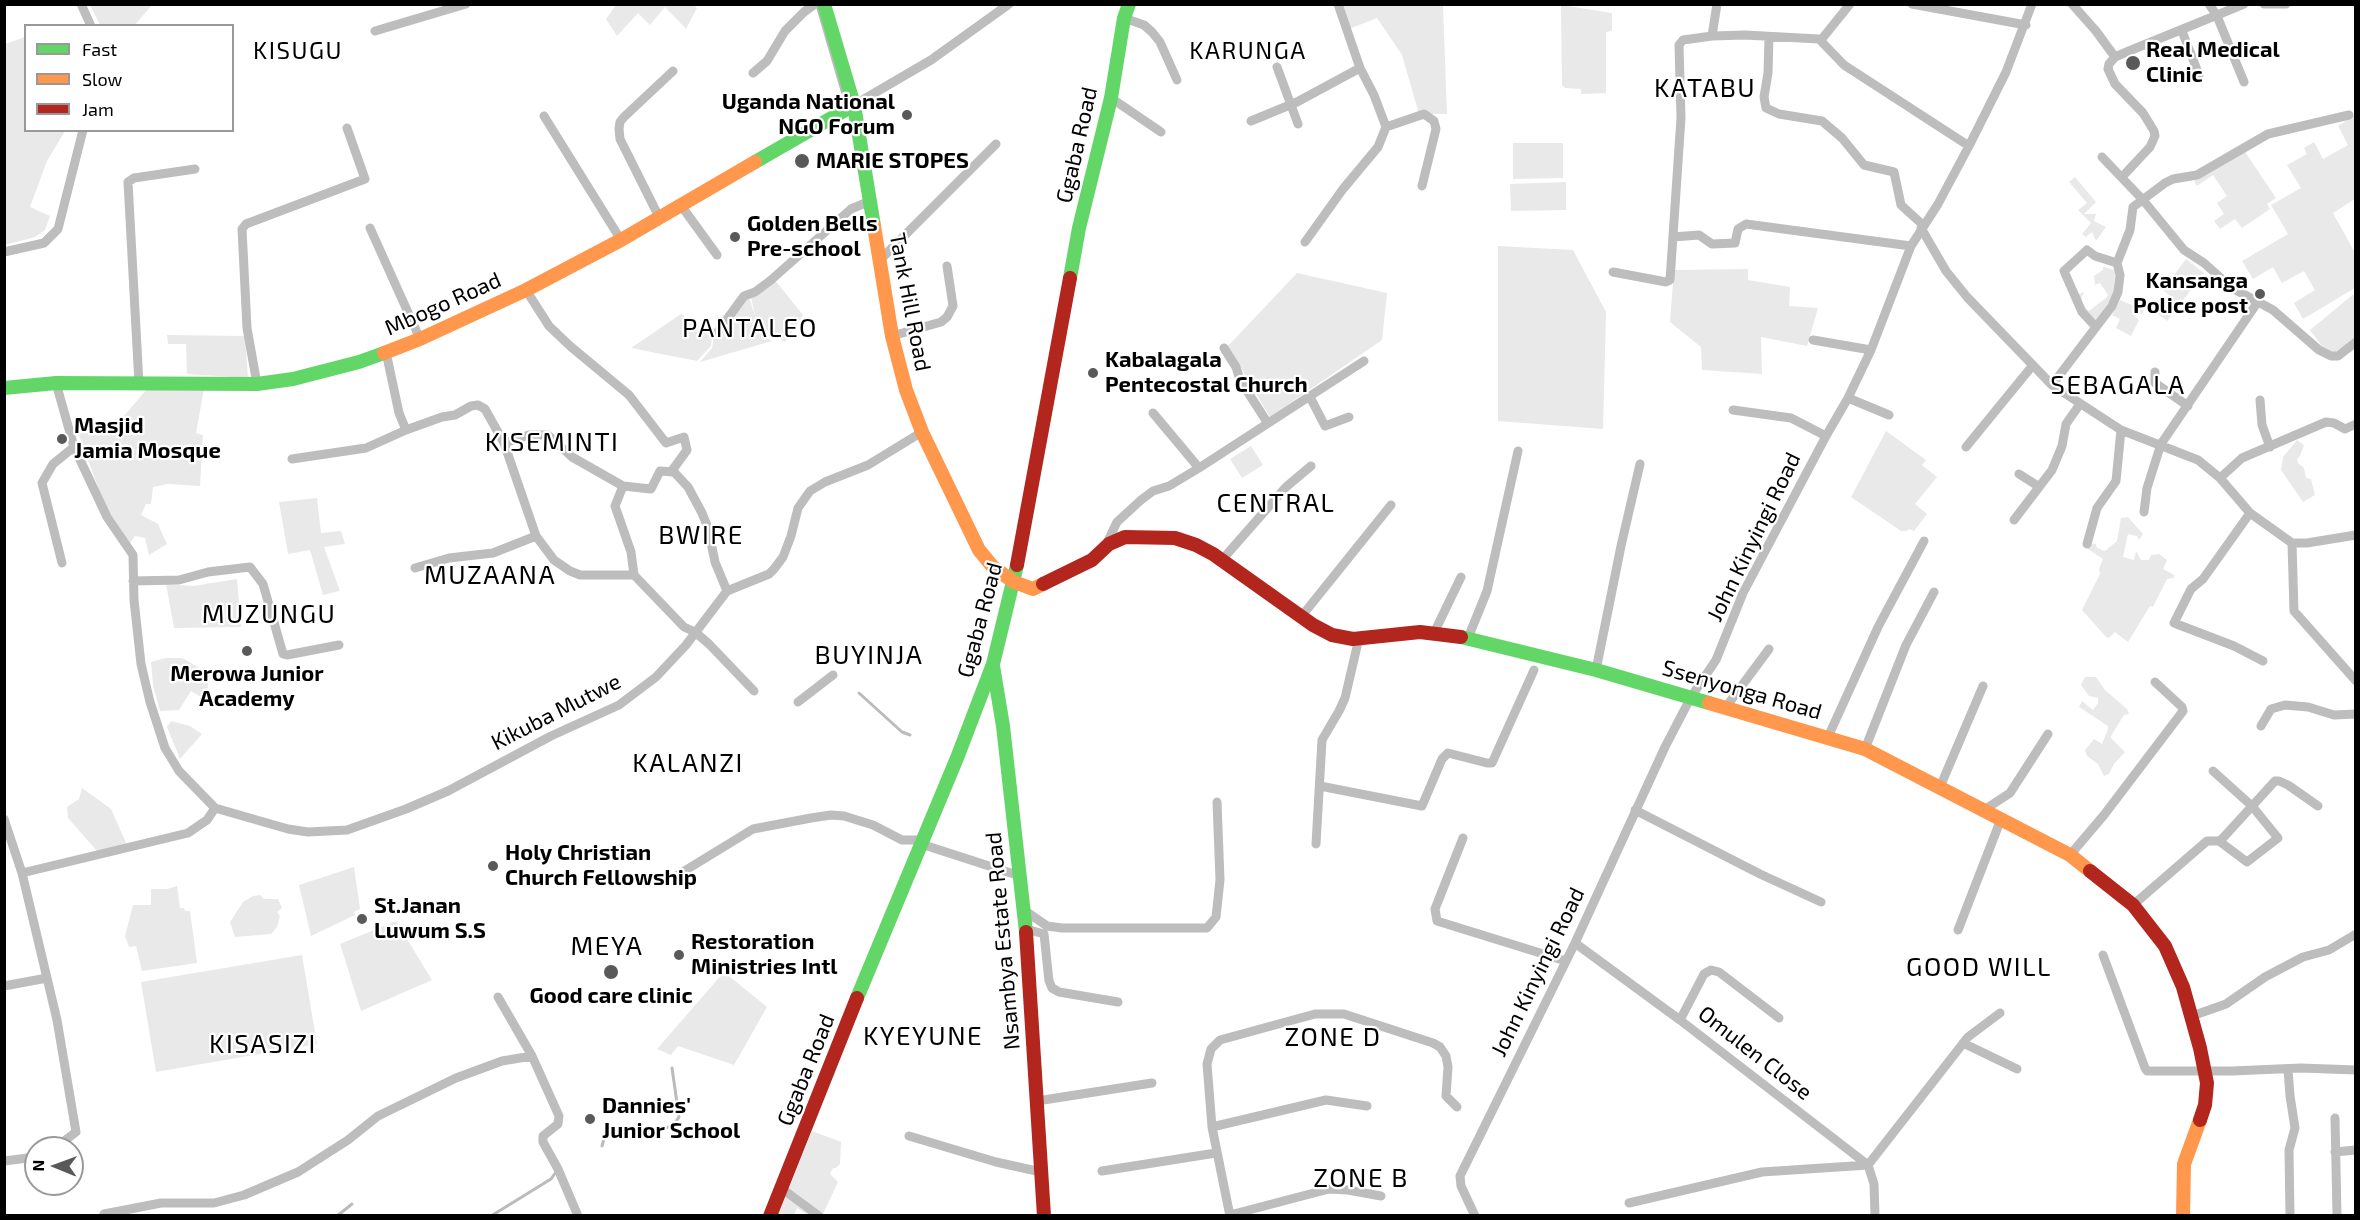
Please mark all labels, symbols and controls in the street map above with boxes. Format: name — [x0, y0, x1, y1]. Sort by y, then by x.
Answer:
legend — [24, 24, 234, 132]
district label: KISUGU — [253, 37, 343, 65]
district label: KARUNGA — [1189, 37, 1307, 65]
place label: Real Medical Clinic — [2146, 37, 2280, 88]
text: Fast — [82, 38, 117, 60]
marker: Real Medical Clinic — [2124, 54, 2142, 72]
text: Slow — [82, 68, 122, 90]
district label: KATABU — [1654, 72, 1756, 104]
street label: Ggaba Road — [1051, 84, 1103, 206]
place label: Uganda National NGO Forum — [722, 89, 895, 140]
text: Jam — [82, 98, 114, 120]
marker: Uganda National NGO Forum — [900, 108, 914, 122]
place label: MARIE STOPES — [816, 148, 969, 174]
marker: MARIE STOPES — [793, 152, 811, 170]
place label: Golden Bells Pre-school — [747, 211, 878, 262]
marker: Golden Bells Pre-school — [728, 230, 742, 244]
street label: Tank Hill Road — [884, 231, 936, 373]
street label: Mbogo Road — [381, 267, 505, 341]
place label: Kansanga Police post — [2133, 268, 2248, 320]
marker: Kansanga Police post — [2253, 287, 2267, 301]
district label: PANTALEO — [682, 312, 818, 344]
place label: Kabalagala Pentecostal Church — [1105, 347, 1308, 398]
marker: Kabalagala Pentecostal Church — [1086, 366, 1100, 380]
district label: SEBAGALA — [2050, 369, 2186, 401]
place label: Masjid Jamia Mosque — [74, 413, 221, 464]
district label: KISEMINTI — [485, 426, 619, 458]
marker: Masjid Jamia Mosque — [55, 432, 69, 446]
street label: John Kinyingi Road — [1702, 448, 1806, 626]
district label: CENTRAL — [1217, 487, 1335, 519]
district label: BWIRE — [658, 519, 744, 551]
district label: MUZAANA — [424, 559, 556, 591]
street label: Ggaba Road — [952, 559, 1008, 681]
district label: MUZUNGU — [202, 598, 336, 630]
district label: BUYINJA — [815, 639, 923, 671]
marker: Merowa Junior Academy — [240, 644, 254, 658]
street label: Ssenyonga Road — [1659, 655, 1825, 725]
place label: Merowa Junior Academy — [170, 661, 324, 712]
street label: Kikuba Mutwe — [487, 668, 625, 756]
district label: KALANZI — [632, 747, 744, 779]
street label: Nsambya Estate Road — [980, 831, 1026, 1051]
place label: Holy Christian Church Fellowship — [505, 840, 697, 891]
marker: Holy Christian Church Fellowship — [486, 859, 500, 873]
street label: John Kinyingi Road — [1486, 883, 1590, 1061]
place label: St.Janan Luwum S.S — [374, 893, 486, 944]
marker: St.Janan Luwum S.S — [355, 912, 369, 926]
place label: Restoration Ministries Intl — [691, 929, 837, 980]
district label: MEYA — [571, 930, 643, 962]
marker: Restoration Ministries Intl — [672, 948, 686, 962]
district label: GOOD WILL — [1906, 951, 2052, 983]
marker: Good care clinic — [602, 963, 620, 981]
place label: Good care clinic — [529, 983, 693, 1009]
street label: Omulen Close — [1693, 1000, 1817, 1106]
street label: Ggaba Road — [772, 1010, 840, 1130]
district label: KYEYUNE — [863, 1020, 983, 1052]
district label: ZONE D — [1285, 1021, 1381, 1053]
district label: KISASIZI — [209, 1028, 317, 1060]
place label: Dannies' Junior School — [602, 1093, 740, 1144]
marker: Dannies' Junior School — [583, 1112, 597, 1126]
north arrow — [24, 1136, 84, 1196]
text: N — [28, 1160, 47, 1172]
district label: ZONE B — [1313, 1162, 1409, 1194]

